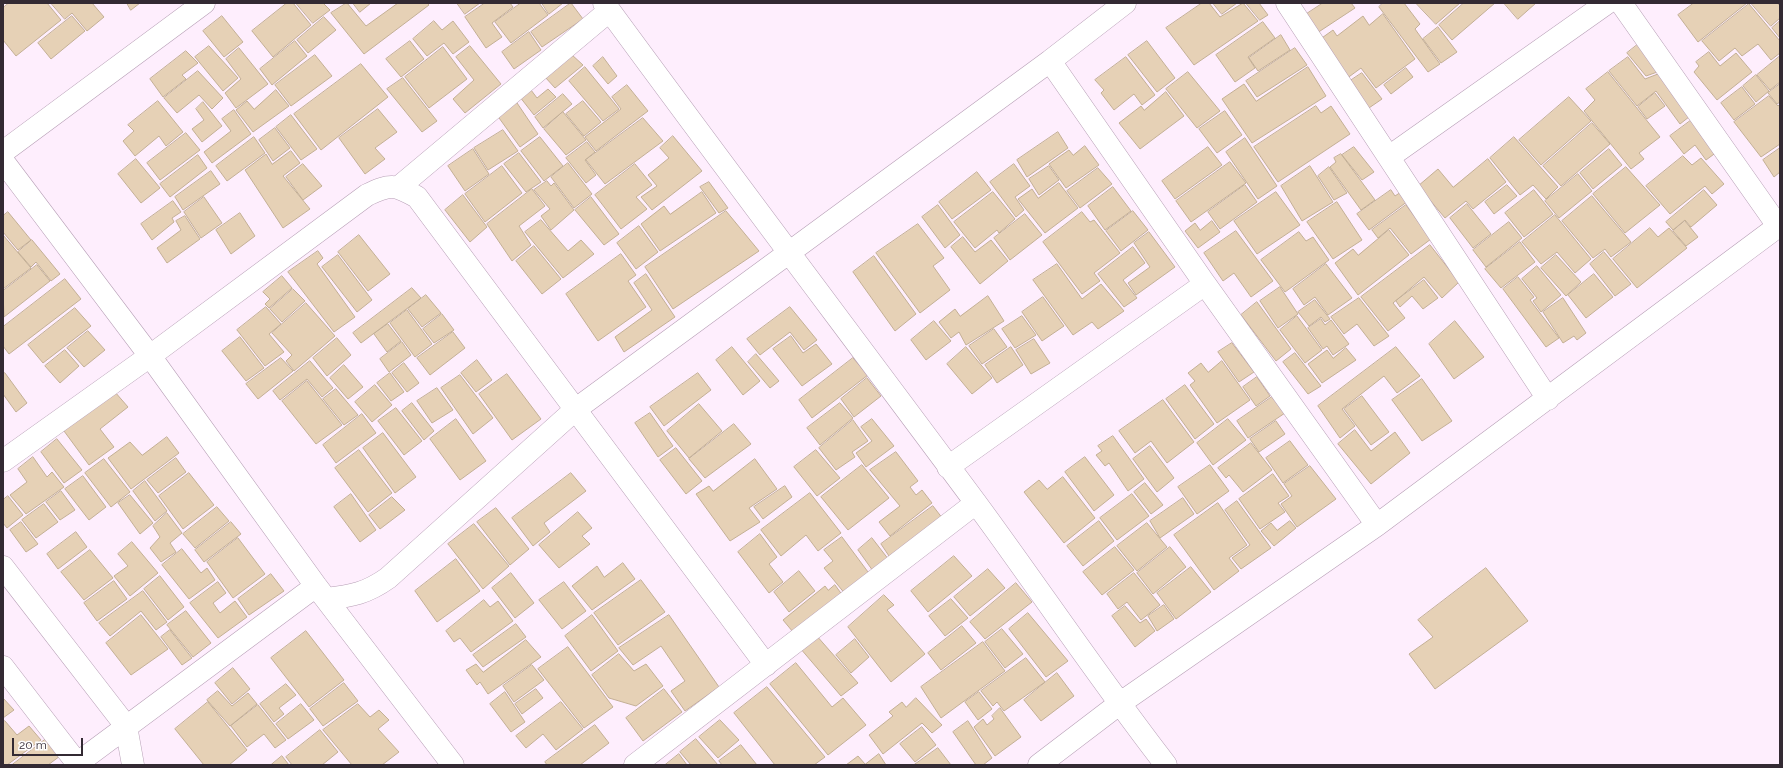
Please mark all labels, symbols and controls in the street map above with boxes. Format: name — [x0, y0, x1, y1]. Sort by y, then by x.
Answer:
scale bar — [14, 730, 85, 756]
text: 20 m — [19, 738, 47, 752]

